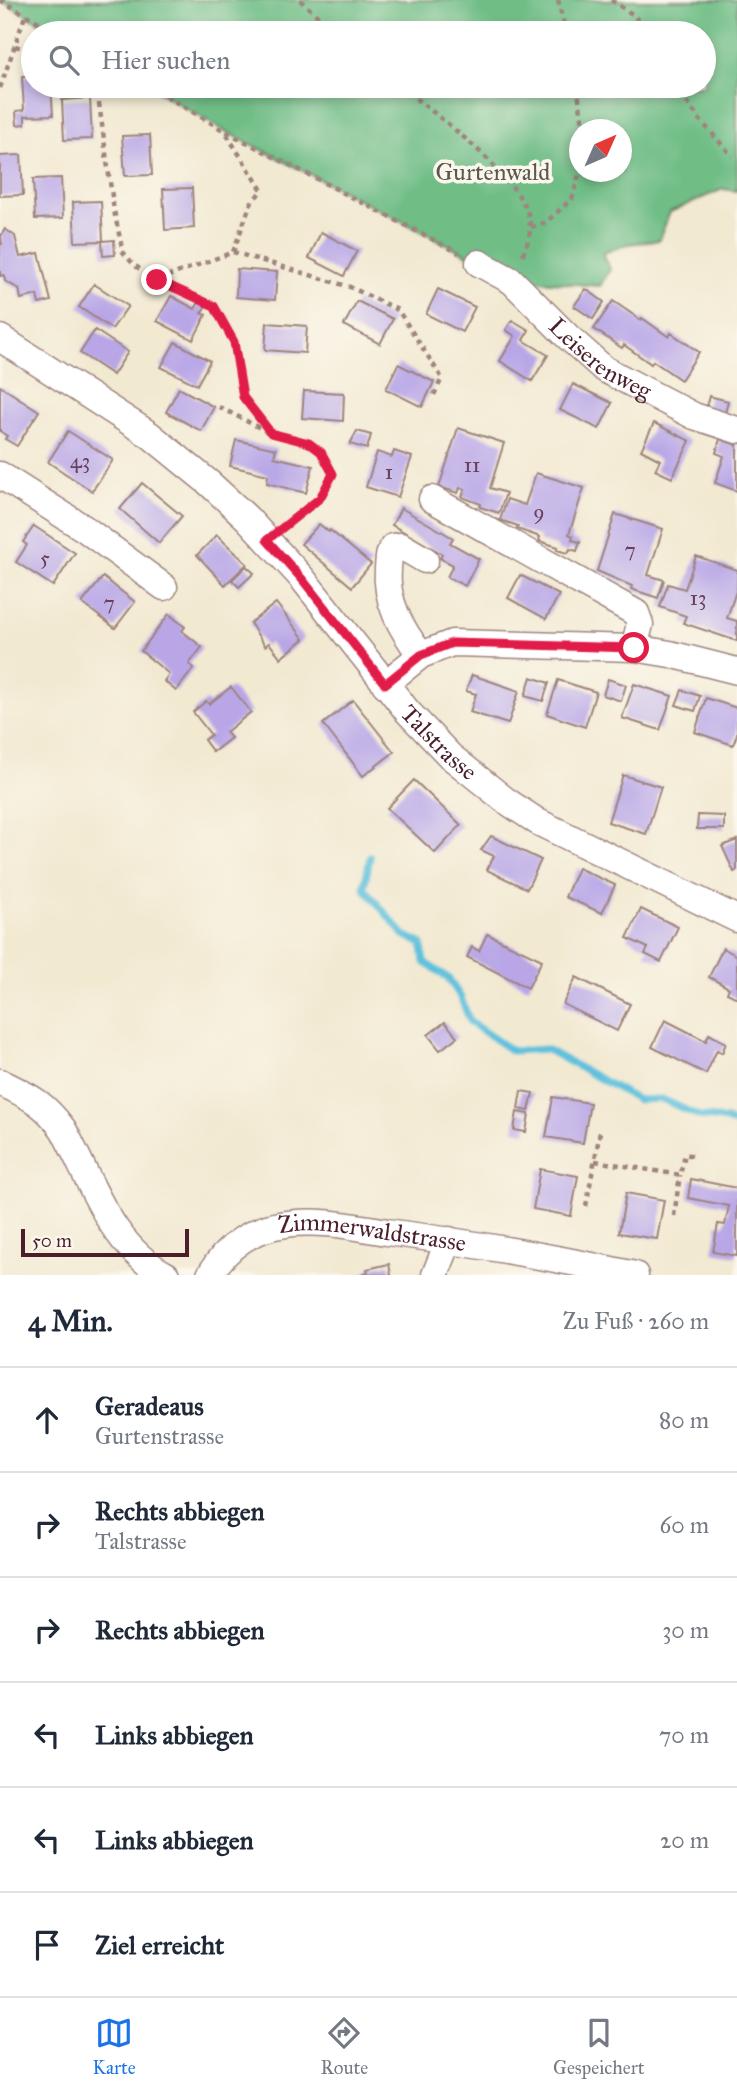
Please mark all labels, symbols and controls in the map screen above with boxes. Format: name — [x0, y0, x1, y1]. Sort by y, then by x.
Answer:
search box — [21, 21, 716, 98]
icon: search — [45, 41, 83, 79]
text: Hier suchen — [101, 44, 230, 76]
north arrow — [569, 119, 632, 182]
park label: Gurtenwald — [436, 157, 550, 187]
route end — [141, 264, 172, 295]
street label: Leiserenweg — [542, 311, 658, 407]
house number: 43 — [70, 448, 90, 474]
house number: 11 — [464, 452, 480, 478]
house number: 1 — [385, 459, 393, 485]
house number: 9 — [533, 499, 545, 525]
house number: 7 — [624, 537, 636, 563]
house number: 5 — [40, 545, 50, 571]
house number: 13 — [690, 585, 706, 611]
house number: 7 — [103, 590, 115, 616]
route start — [618, 632, 649, 663]
street label: Talstrasse — [394, 698, 483, 787]
street label: Zimmerwaldstrasse — [276, 1207, 468, 1258]
scale bar — [21, 1226, 189, 1258]
text: 50 m — [32, 1229, 72, 1252]
text: 4 Min. — [28, 1303, 113, 1339]
text: Zu Fuß · 260 m — [563, 1307, 709, 1335]
text: Geradeaus — [95, 1390, 204, 1422]
icon: ahead — [28, 1401, 66, 1439]
text: 80 m — [659, 1406, 709, 1434]
text: Gurtenstrasse — [95, 1422, 224, 1450]
text: Rechts abbiegen — [95, 1495, 265, 1527]
icon: right — [28, 1506, 66, 1544]
text: 60 m — [660, 1511, 709, 1539]
text: Talstrasse — [95, 1527, 187, 1555]
icon: right — [28, 1611, 66, 1649]
text: Rechts abbiegen — [95, 1614, 265, 1646]
text: 30 m — [662, 1616, 709, 1644]
icon: left — [28, 1716, 66, 1754]
text: Links abbiegen — [95, 1719, 254, 1751]
text: 70 m — [659, 1721, 709, 1749]
icon: left — [28, 1821, 66, 1859]
text: Links abbiegen — [95, 1824, 254, 1856]
text: 20 m — [660, 1826, 709, 1854]
icon: arrive — [28, 1926, 66, 1964]
text: Ziel erreicht — [95, 1929, 224, 1961]
tab: Karte — [92, 2014, 136, 2079]
tab: Route — [321, 2014, 368, 2079]
tab: Gespeichert — [553, 2014, 645, 2079]

